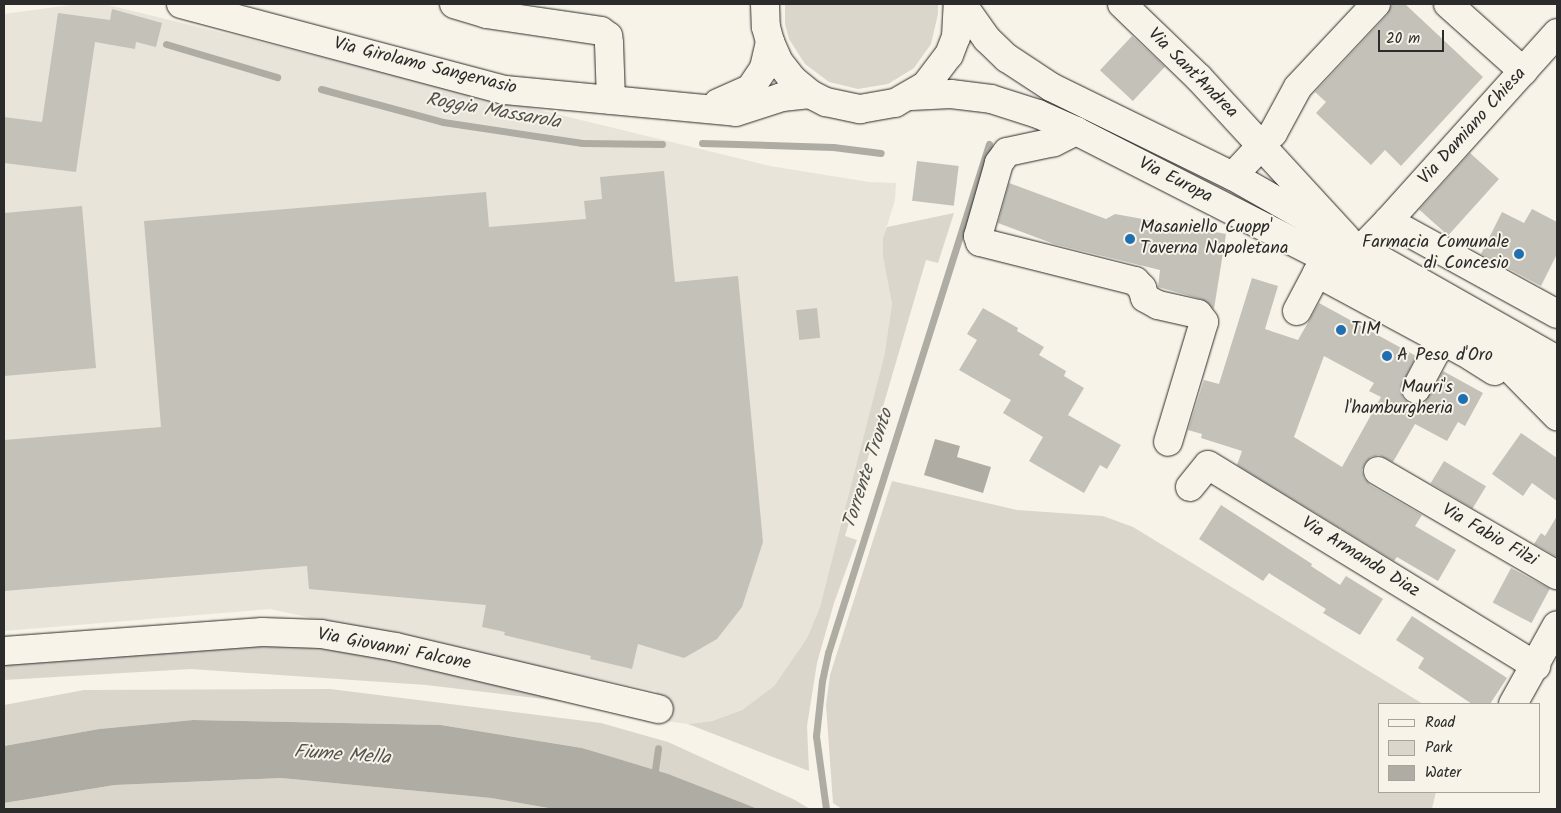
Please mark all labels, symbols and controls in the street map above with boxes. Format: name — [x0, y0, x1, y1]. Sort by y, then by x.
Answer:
scale bar — [1381, 20, 1447, 52]
street label: Via Sant'Andrea — [1142, 24, 1242, 124]
text: 20 m — [1386, 27, 1420, 51]
street label: Via Girolamo Sangervasio — [331, 34, 519, 100]
street label: Via Damiano Chiesa — [1415, 64, 1531, 190]
water label: Roggia Massarola — [424, 89, 562, 135]
street label: Via Europa — [1135, 153, 1215, 209]
place label: Masaniello Cuopp' Taverna Napoletana — [1140, 218, 1288, 260]
marker: Masaniello Cuopp' Taverna Napoletana — [1124, 233, 1136, 245]
place label: Farmacia Comunale di Concesio — [1362, 233, 1509, 276]
marker: Farmacia Comunale di Concesio — [1513, 248, 1525, 260]
place label: TIM — [1351, 319, 1380, 341]
marker: TIM — [1335, 324, 1347, 336]
place label: A Peso d'Oro — [1397, 345, 1493, 367]
marker: A Peso d'Oro — [1381, 350, 1393, 362]
place label: Mauri's l'hamburgheria — [1345, 378, 1453, 420]
marker: Mauri's l'hamburgheria — [1457, 393, 1469, 405]
water label: Torrente Tronto — [839, 406, 899, 532]
street label: Via Fabio Filzi — [1437, 500, 1541, 572]
street label: Via Armando Diaz — [1297, 513, 1423, 603]
street label: Via Giovanni Falcone — [315, 625, 473, 675]
legend — [1378, 703, 1541, 793]
text: Road — [1425, 711, 1455, 735]
text: Park — [1425, 736, 1452, 760]
water label: Fiume Mella — [293, 741, 391, 771]
text: Water — [1425, 761, 1461, 785]

